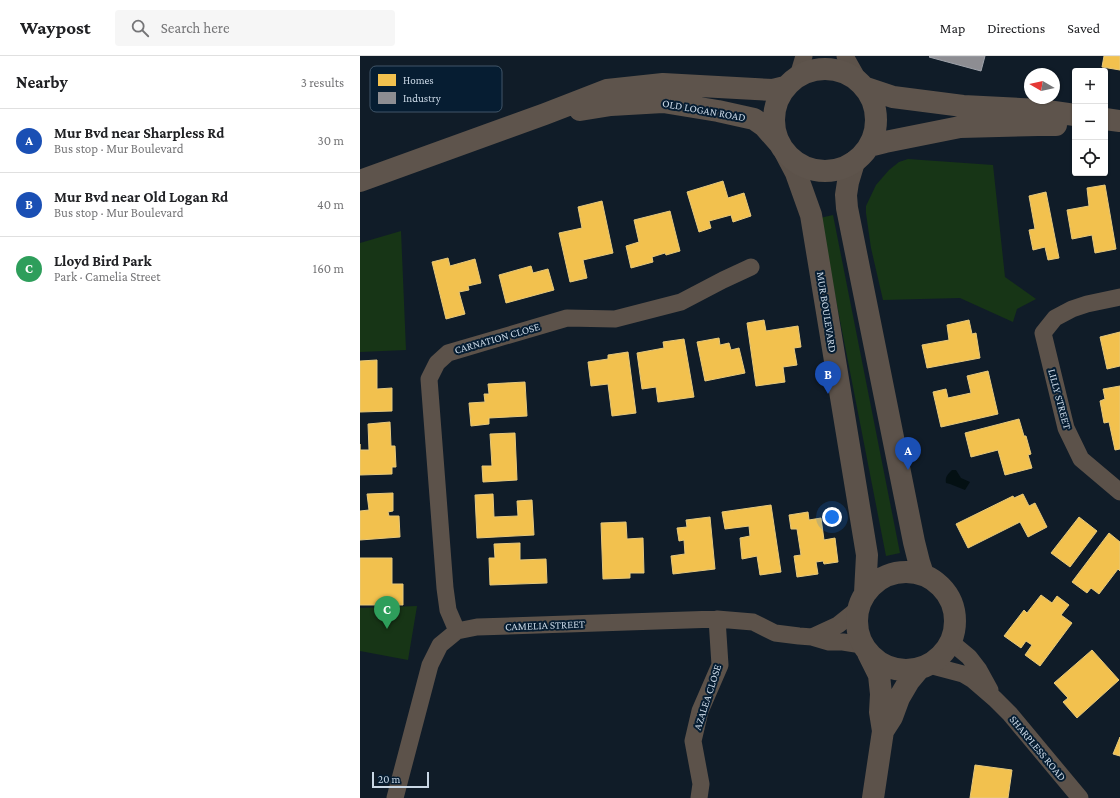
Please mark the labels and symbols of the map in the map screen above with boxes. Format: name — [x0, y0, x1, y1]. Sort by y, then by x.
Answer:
legend — [370, 66, 502, 112]
north arrow — [1024, 68, 1060, 104]
text: Homes — [403, 74, 434, 86]
text: Industry — [403, 92, 442, 105]
street label: OLD LOGAN ROAD — [661, 97, 747, 123]
street label: MUR BOULEVARD — [815, 271, 839, 353]
street label: CARNATION CLOSE — [453, 320, 541, 356]
pin: B — [815, 361, 841, 394]
street label: LILLY STREET — [1046, 367, 1074, 431]
pin: A — [895, 437, 921, 470]
your location — [822, 507, 842, 527]
pin: C — [374, 596, 400, 629]
street label: CAMELIA STREET — [505, 618, 585, 632]
street label: AZALEA CLOSE — [691, 663, 723, 731]
street label: SHARPLESS ROAD — [1007, 713, 1069, 783]
scale bar — [372, 770, 429, 789]

